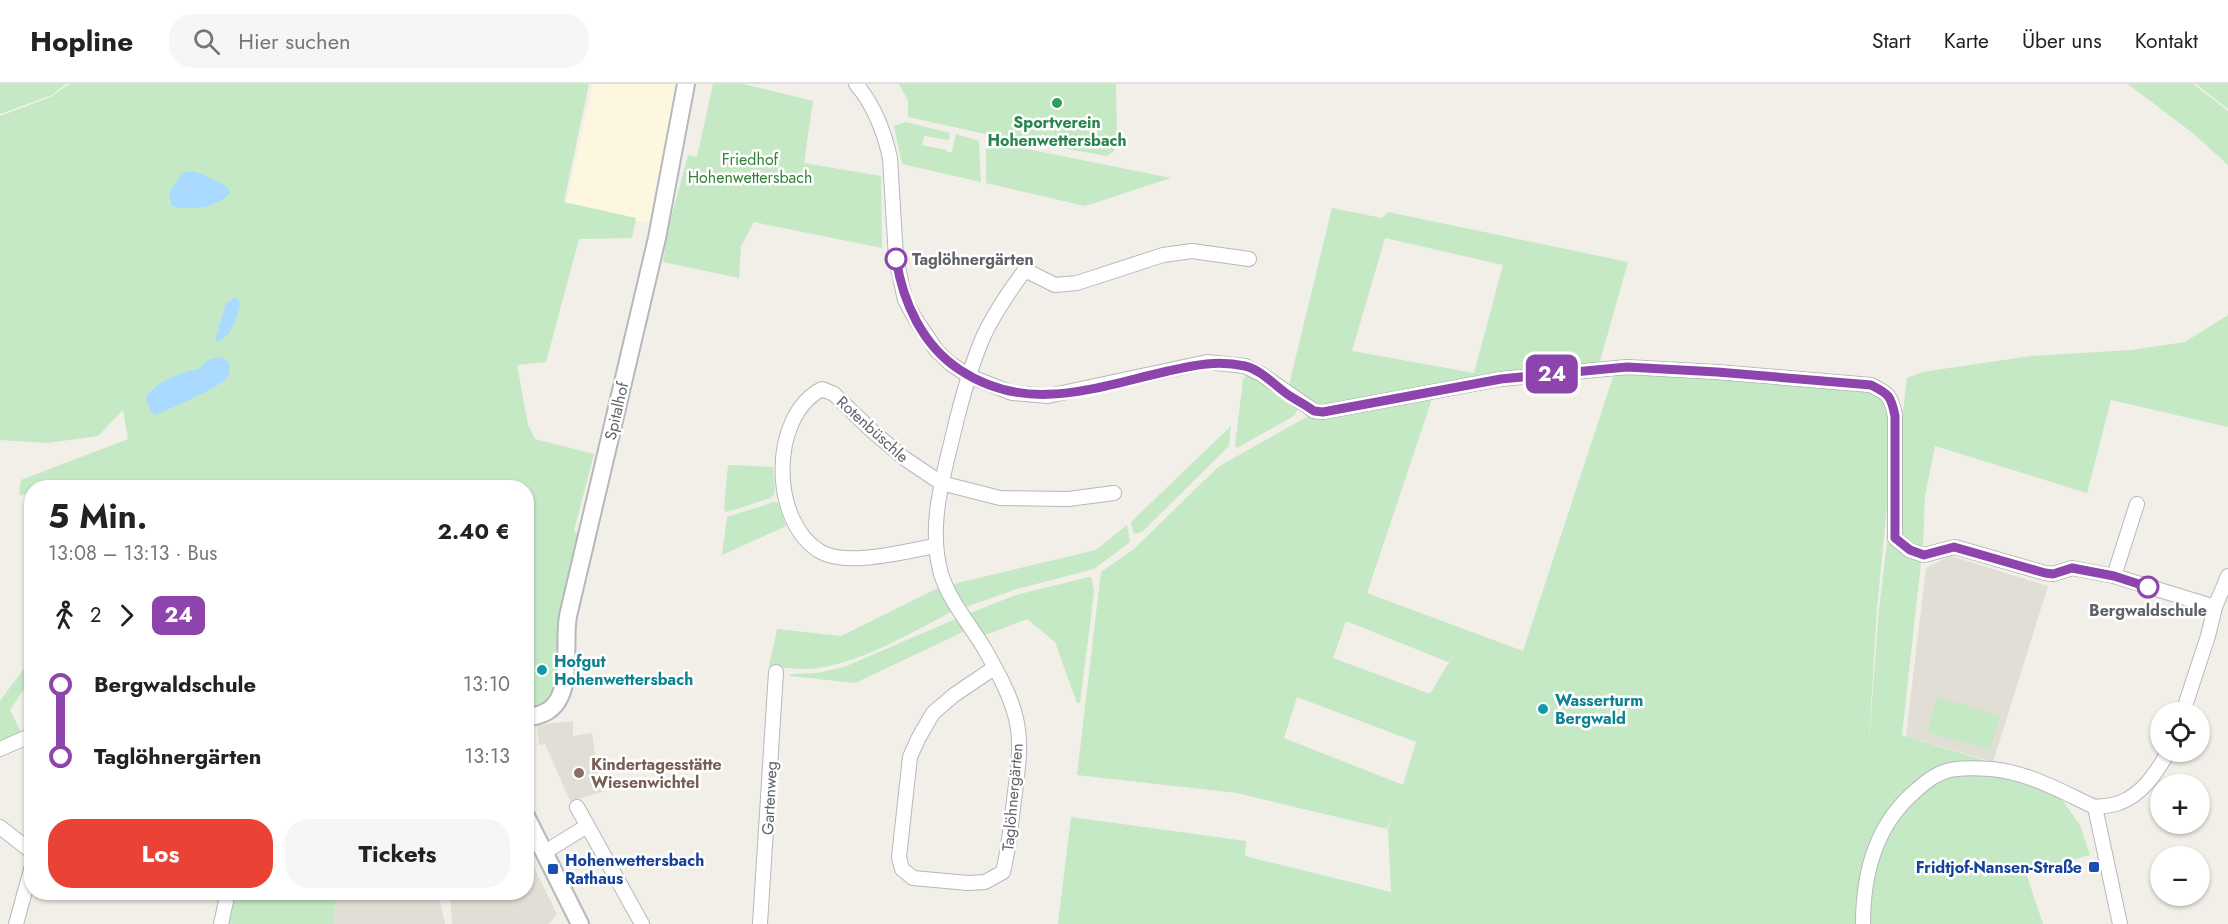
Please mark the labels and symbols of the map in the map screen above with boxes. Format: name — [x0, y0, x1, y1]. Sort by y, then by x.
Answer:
marker: Sportverein Hohenwettersbach — [1050, 96, 1064, 110]
place label: Sportverein Hohenwettersbach — [987, 111, 1127, 152]
park label: Friedhof Hohenwettersbach — [688, 148, 812, 189]
marker: Taglöhnergärten — [885, 248, 907, 270]
place label: Taglöhnergärten — [912, 248, 1034, 271]
line badge: 24 — [1525, 354, 1579, 394]
street label: Spitalhof — [599, 379, 634, 442]
street label: Rotenbüschle — [831, 391, 914, 468]
marker: Bergwaldschule — [2137, 576, 2159, 598]
place label: Bergwaldschule — [2089, 599, 2207, 622]
place label: Hofgut Hohenwettersbach — [554, 650, 693, 691]
marker: Hofgut Hohenwettersbach — [535, 663, 549, 677]
place label: Wasserturm Bergwald — [1555, 689, 1643, 730]
marker: Wasserturm Bergwald — [1536, 702, 1550, 716]
street label: Taglöhnergärten — [996, 742, 1029, 852]
place label: Kindertagesstätte Wiesenwichtel — [591, 753, 722, 794]
street label: Gartenweg — [756, 760, 783, 836]
marker: Kindertagesstätte Wiesenwichtel — [572, 766, 586, 780]
place label: Hohenwettersbach Rathaus — [565, 849, 704, 890]
place label: Fridtjof-Nansen-Straße — [1916, 856, 2082, 879]
marker: Fridtjof-Nansen-Straße — [2087, 860, 2101, 874]
marker: Hohenwettersbach Rathaus — [546, 862, 560, 876]

